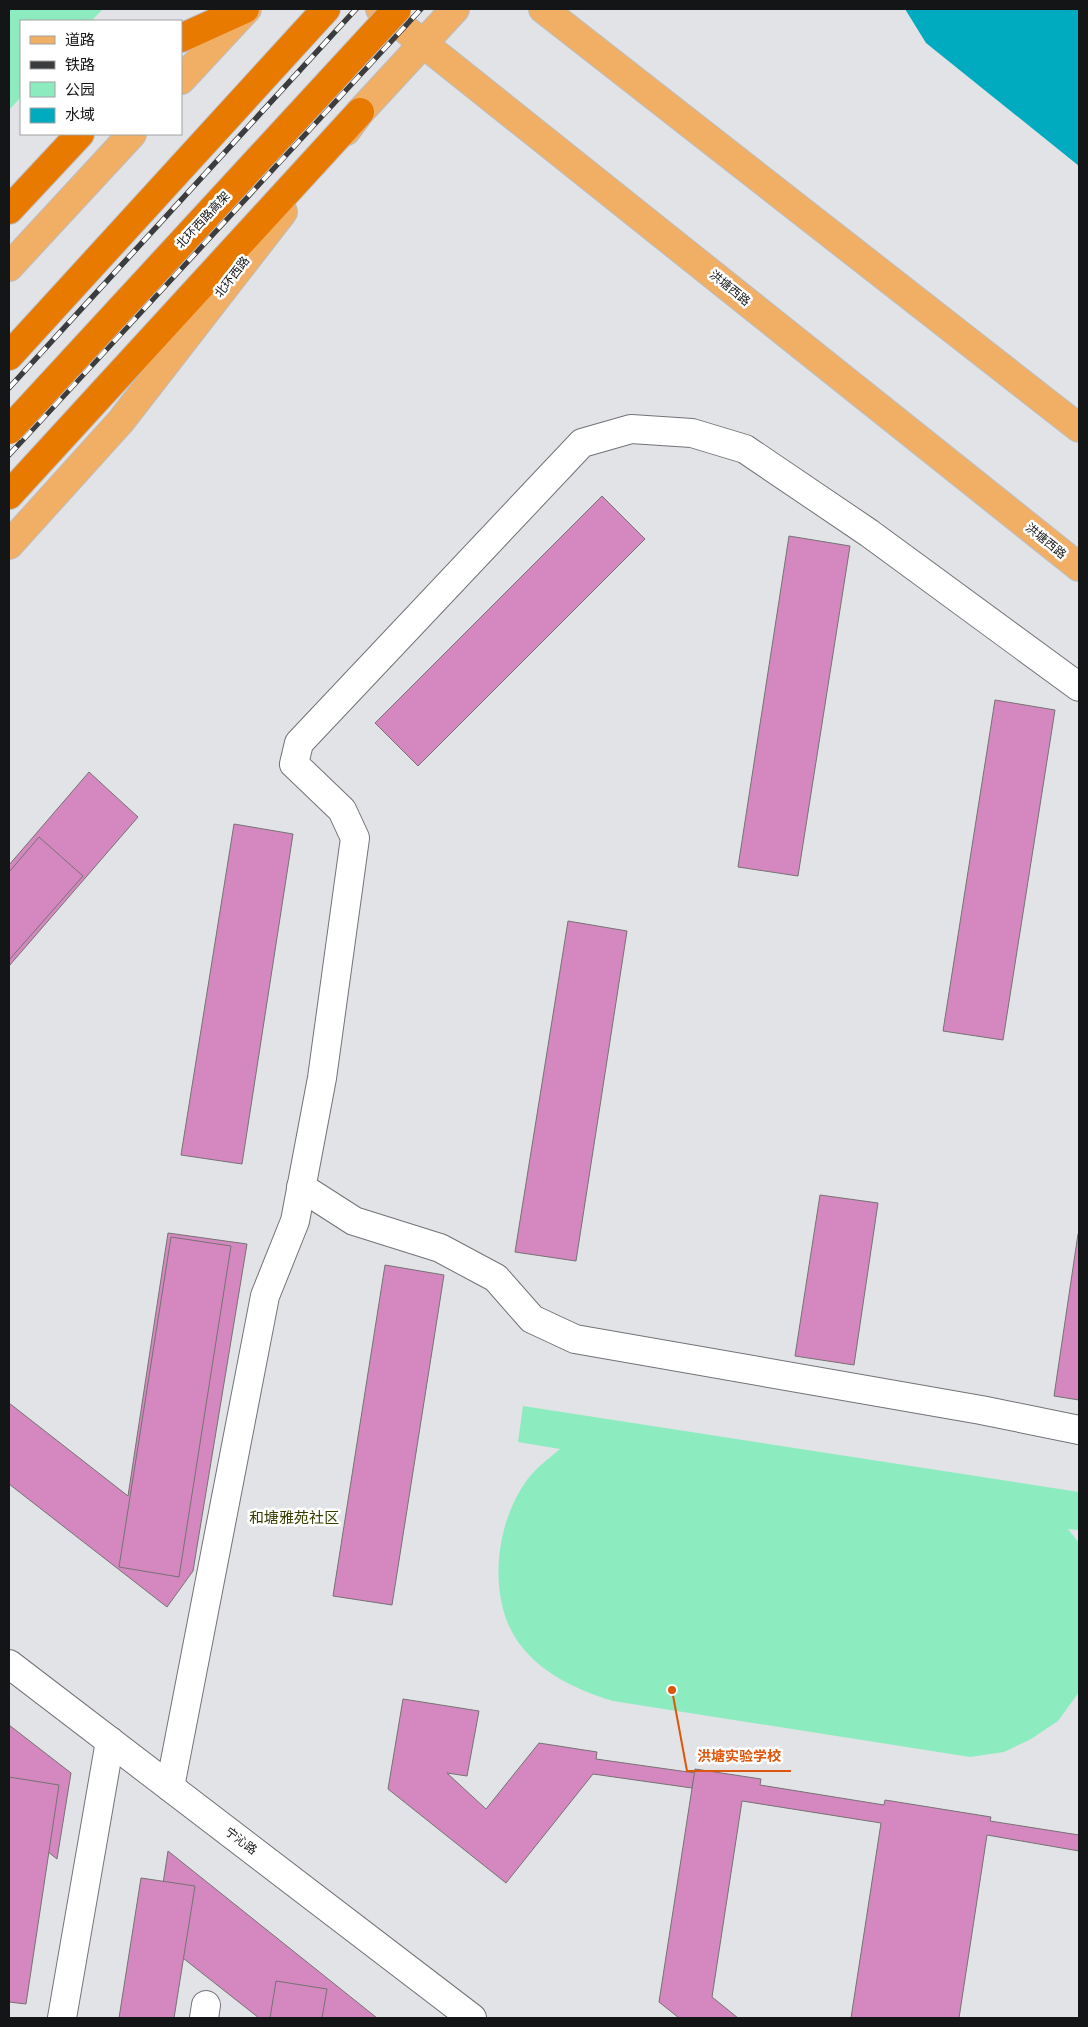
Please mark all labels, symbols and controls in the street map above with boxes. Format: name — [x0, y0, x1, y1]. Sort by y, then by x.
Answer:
legend — [20, 20, 182, 135]
text: 道路 — [65, 31, 95, 49]
text: 铁路 — [65, 56, 95, 74]
text: 公园 — [65, 81, 95, 99]
text: 水域 — [65, 106, 95, 124]
street label: 北环西路高架 — [173, 189, 233, 251]
street label: 北环西路 — [212, 254, 252, 300]
street label: 洪塘西路 — [707, 267, 753, 309]
street label: 洪塘西路 — [1023, 520, 1069, 562]
district label: 和塘雅苑社区 — [249, 1509, 339, 1527]
callout: 洪塘实验学校 — [687, 1742, 791, 1771]
text: 洪塘实验学校 — [697, 1748, 781, 1765]
street label: 宁沁路 — [222, 1825, 260, 1857]

